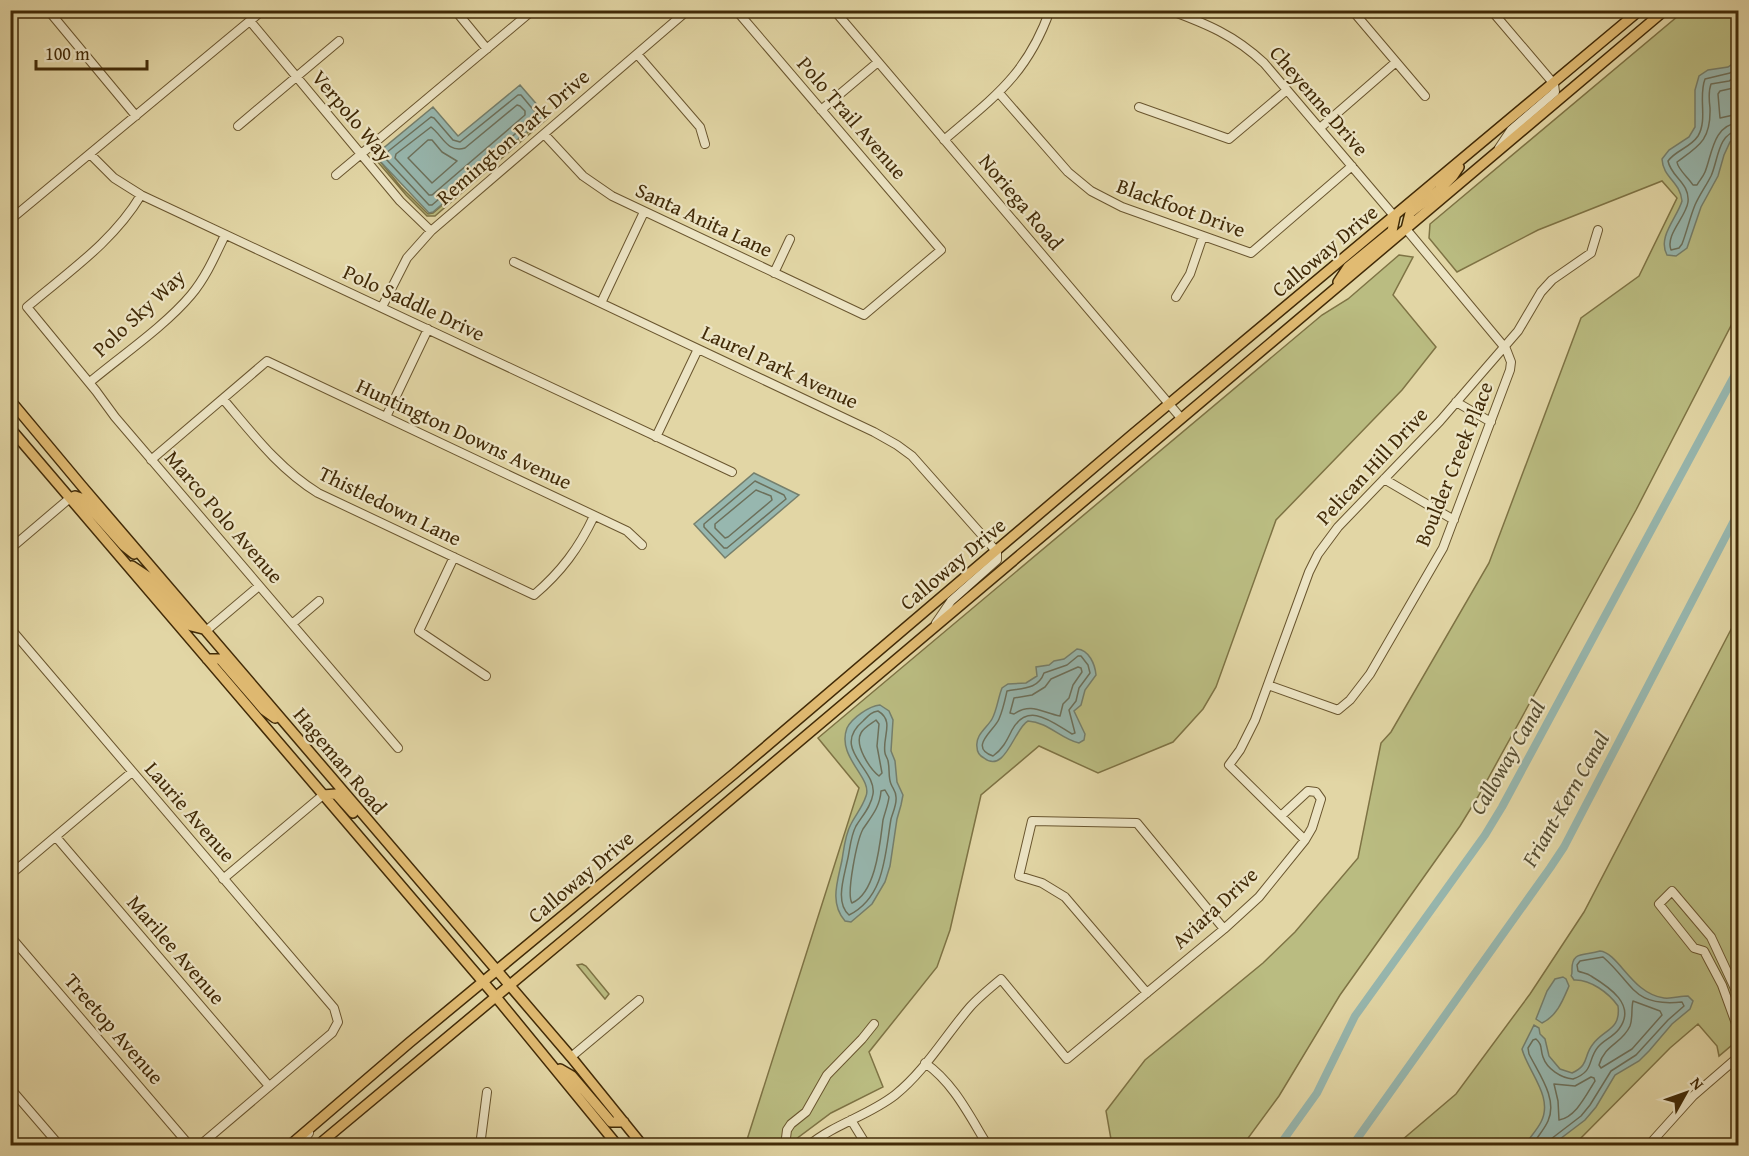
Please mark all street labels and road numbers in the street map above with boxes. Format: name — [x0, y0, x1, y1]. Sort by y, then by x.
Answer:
street label: Cheyenne Drive — [1262, 38, 1376, 163]
street label: Polo Trail Avenue — [790, 49, 915, 186]
street label: Remington Park Drive — [429, 61, 596, 212]
street label: Verpolo Way — [305, 63, 401, 169]
street label: Noriega Road — [972, 147, 1072, 257]
street label: Blackfoot Drive — [1113, 170, 1250, 245]
street label: Santa Anita Lane — [631, 174, 778, 265]
street label: Calloway Drive — [1265, 197, 1385, 304]
street label: Polo Saddle Drive — [338, 256, 490, 349]
street label: Polo Sky Way — [85, 261, 192, 364]
street label: Laurel Park Avenue — [697, 317, 864, 417]
street label: Huntington Downs Avenue — [351, 370, 577, 497]
street label: Boulder Creek Place — [1406, 377, 1501, 551]
street label: Pelican Hill Drive — [1308, 399, 1435, 532]
street label: Marco Polo Avenue — [158, 443, 291, 590]
street label: Thistledown Lane — [313, 457, 467, 554]
street label: Calloway Drive — [893, 510, 1013, 617]
street label: Hageman Road — [286, 700, 395, 822]
street label: Laurie Avenue — [138, 754, 243, 869]
street label: Calloway Drive — [521, 823, 641, 930]
street label: Aviara Drive — [1165, 859, 1265, 956]
street label: Marilee Avenue — [120, 888, 233, 1011]
street label: Treetop Avenue — [57, 966, 172, 1091]

